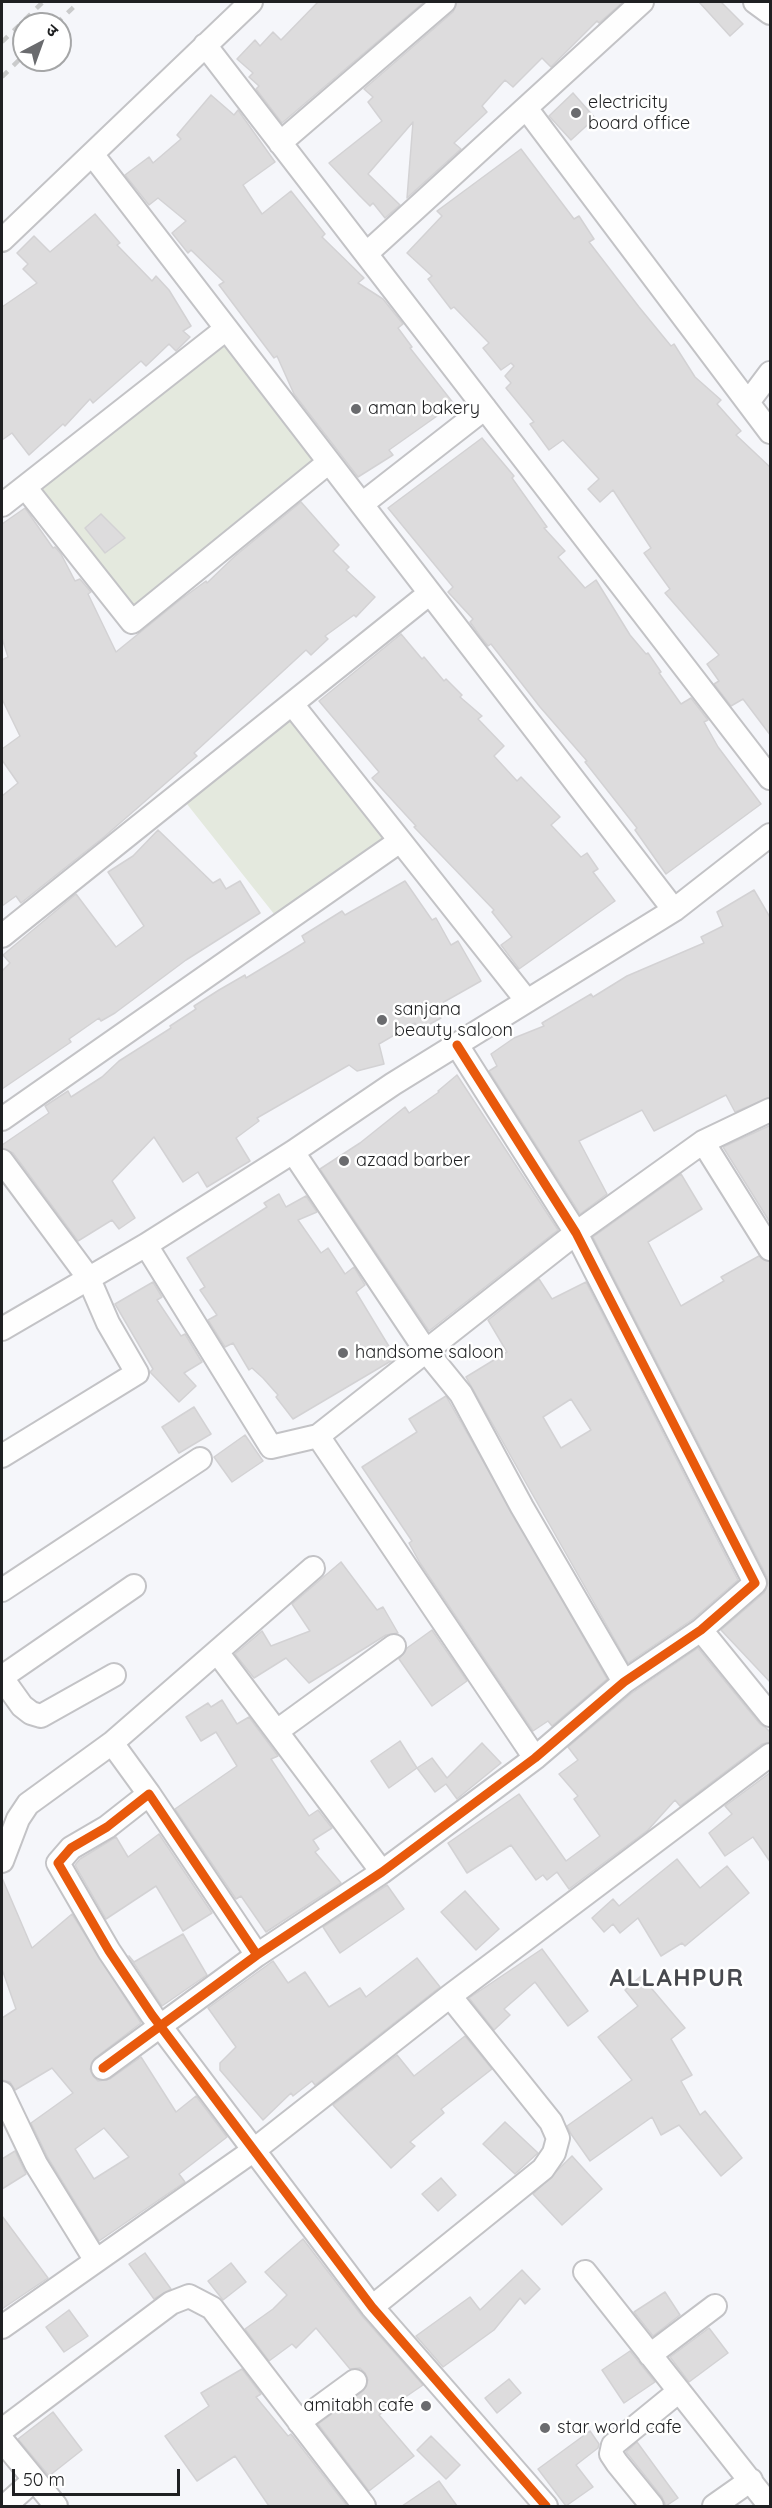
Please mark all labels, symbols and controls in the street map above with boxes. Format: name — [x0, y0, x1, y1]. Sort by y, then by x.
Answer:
north arrow — [12, 12, 72, 72]
text: उ — [42, 19, 63, 41]
place label: electricity board office — [588, 92, 690, 134]
marker: electricity board office — [569, 106, 583, 120]
place label: aman bakery — [368, 398, 480, 420]
marker: aman bakery — [349, 402, 363, 416]
place label: sanjana beauty saloon — [394, 999, 513, 1042]
marker: sanjana beauty saloon — [375, 1013, 389, 1027]
place label: azaad barber — [356, 1150, 470, 1172]
marker: azaad barber — [337, 1154, 351, 1168]
place label: handsome saloon — [355, 1342, 504, 1364]
marker: handsome saloon — [336, 1346, 350, 1360]
district label: ALLAHPUR — [610, 1965, 744, 1993]
place label: amitabh cafe — [304, 2395, 414, 2417]
marker: amitabh cafe — [419, 2399, 433, 2413]
place label: star world cafe — [557, 2417, 682, 2439]
marker: star world cafe — [538, 2421, 552, 2435]
scale bar — [15, 2457, 183, 2495]
text: 50 m — [23, 2468, 65, 2491]

